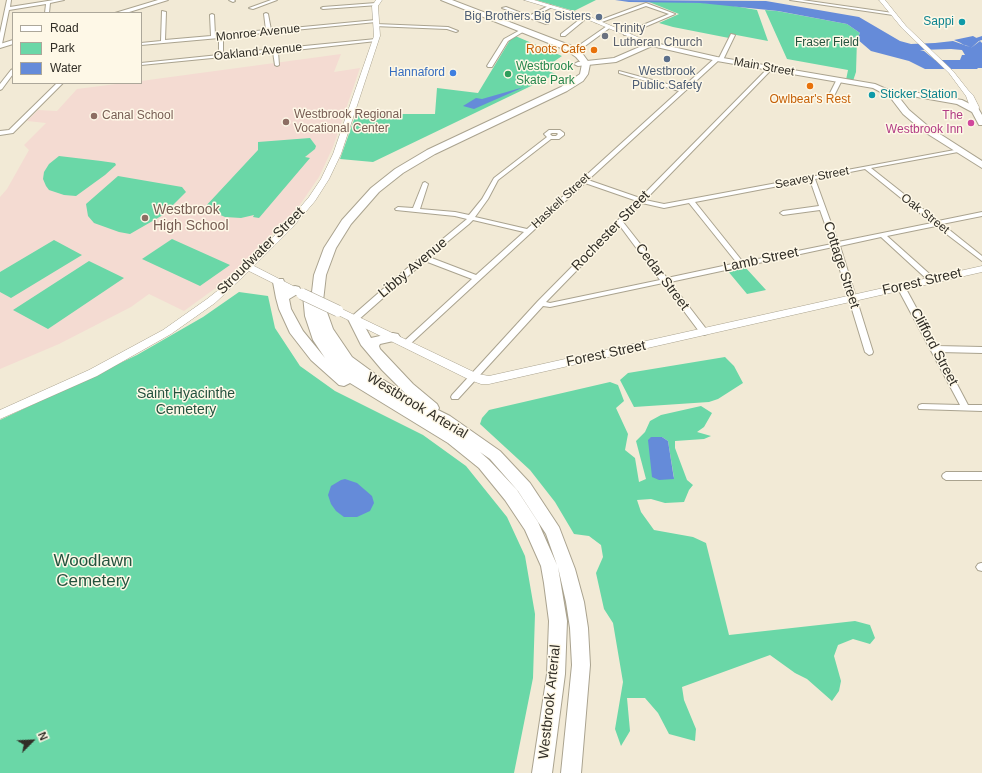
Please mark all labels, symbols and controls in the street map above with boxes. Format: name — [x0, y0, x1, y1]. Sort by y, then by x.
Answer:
place label: Big Brothers Big Sisters — [464, 10, 591, 24]
legend — [12, 12, 142, 84]
marker: Big Brothers Big Sisters — [594, 12, 604, 22]
place label: Sappi — [923, 15, 954, 29]
marker: Sappi — [957, 17, 967, 27]
text: Road — [50, 21, 79, 35]
street label: Monroe Avenue — [215, 21, 301, 45]
place label: Trinity Lutheran Church — [613, 22, 702, 50]
marker: Trinity Lutheran Church — [600, 31, 610, 41]
park label: Fraser Field — [795, 36, 859, 50]
street label: Oakland Avenue — [213, 40, 303, 64]
text: Park — [50, 41, 75, 55]
place label: Roots Cafe — [526, 43, 586, 57]
marker: Roots Cafe — [589, 45, 599, 55]
marker: Westbrook Public Safety — [662, 54, 672, 64]
street label: Main Street — [733, 55, 795, 79]
place label: Westbrook Skate Park — [516, 60, 575, 88]
text: Water — [50, 61, 82, 75]
place label: Westbrook Public Safety — [632, 65, 702, 93]
place label: Hannaford — [389, 66, 445, 80]
marker: Hannaford — [448, 68, 458, 78]
marker: Westbrook Skate Park — [503, 69, 513, 79]
marker: Owlbear's Rest — [805, 81, 815, 91]
place label: Sticker Station — [880, 88, 957, 102]
marker: Sticker Station — [867, 90, 877, 100]
place label: Owlbear's Rest — [770, 93, 850, 107]
place label: Westbrook Regional Vocational Center — [294, 108, 402, 136]
place label: Canal School — [102, 109, 173, 123]
place label: The Westbrook Inn — [886, 109, 963, 137]
marker: Canal School — [89, 111, 99, 121]
marker: Westbrook Regional Vocational Center — [281, 117, 291, 127]
marker: The Westbrook Inn — [966, 118, 976, 128]
street label: Seavey Street — [774, 164, 850, 192]
street label: Haskell Street — [529, 170, 593, 232]
street label: Rochester Street — [568, 187, 654, 275]
street label: Oak Street — [898, 191, 952, 237]
place label: Westbrook High School — [153, 202, 228, 234]
street label: Stroudwater Street — [214, 204, 308, 298]
marker: Westbrook High School — [140, 213, 150, 223]
street label: Cottage Street — [819, 219, 863, 311]
street label: Libby Avenue — [375, 234, 451, 302]
street label: Cedar Street — [631, 240, 693, 314]
street label: Lamb Street — [722, 244, 800, 276]
street label: Forest Street — [881, 265, 963, 299]
street label: Clifford Street — [907, 305, 961, 389]
street label: Forest Street — [565, 337, 647, 371]
street label: Westbrook Arterial — [363, 369, 471, 443]
park label: Saint Hyacinthe Cemetery — [137, 386, 235, 418]
park label: Woodlawn Cemetery — [53, 551, 133, 591]
street label: Westbrook Arterial — [536, 644, 564, 760]
north arrow — [12, 721, 52, 761]
text: N — [36, 730, 50, 742]

